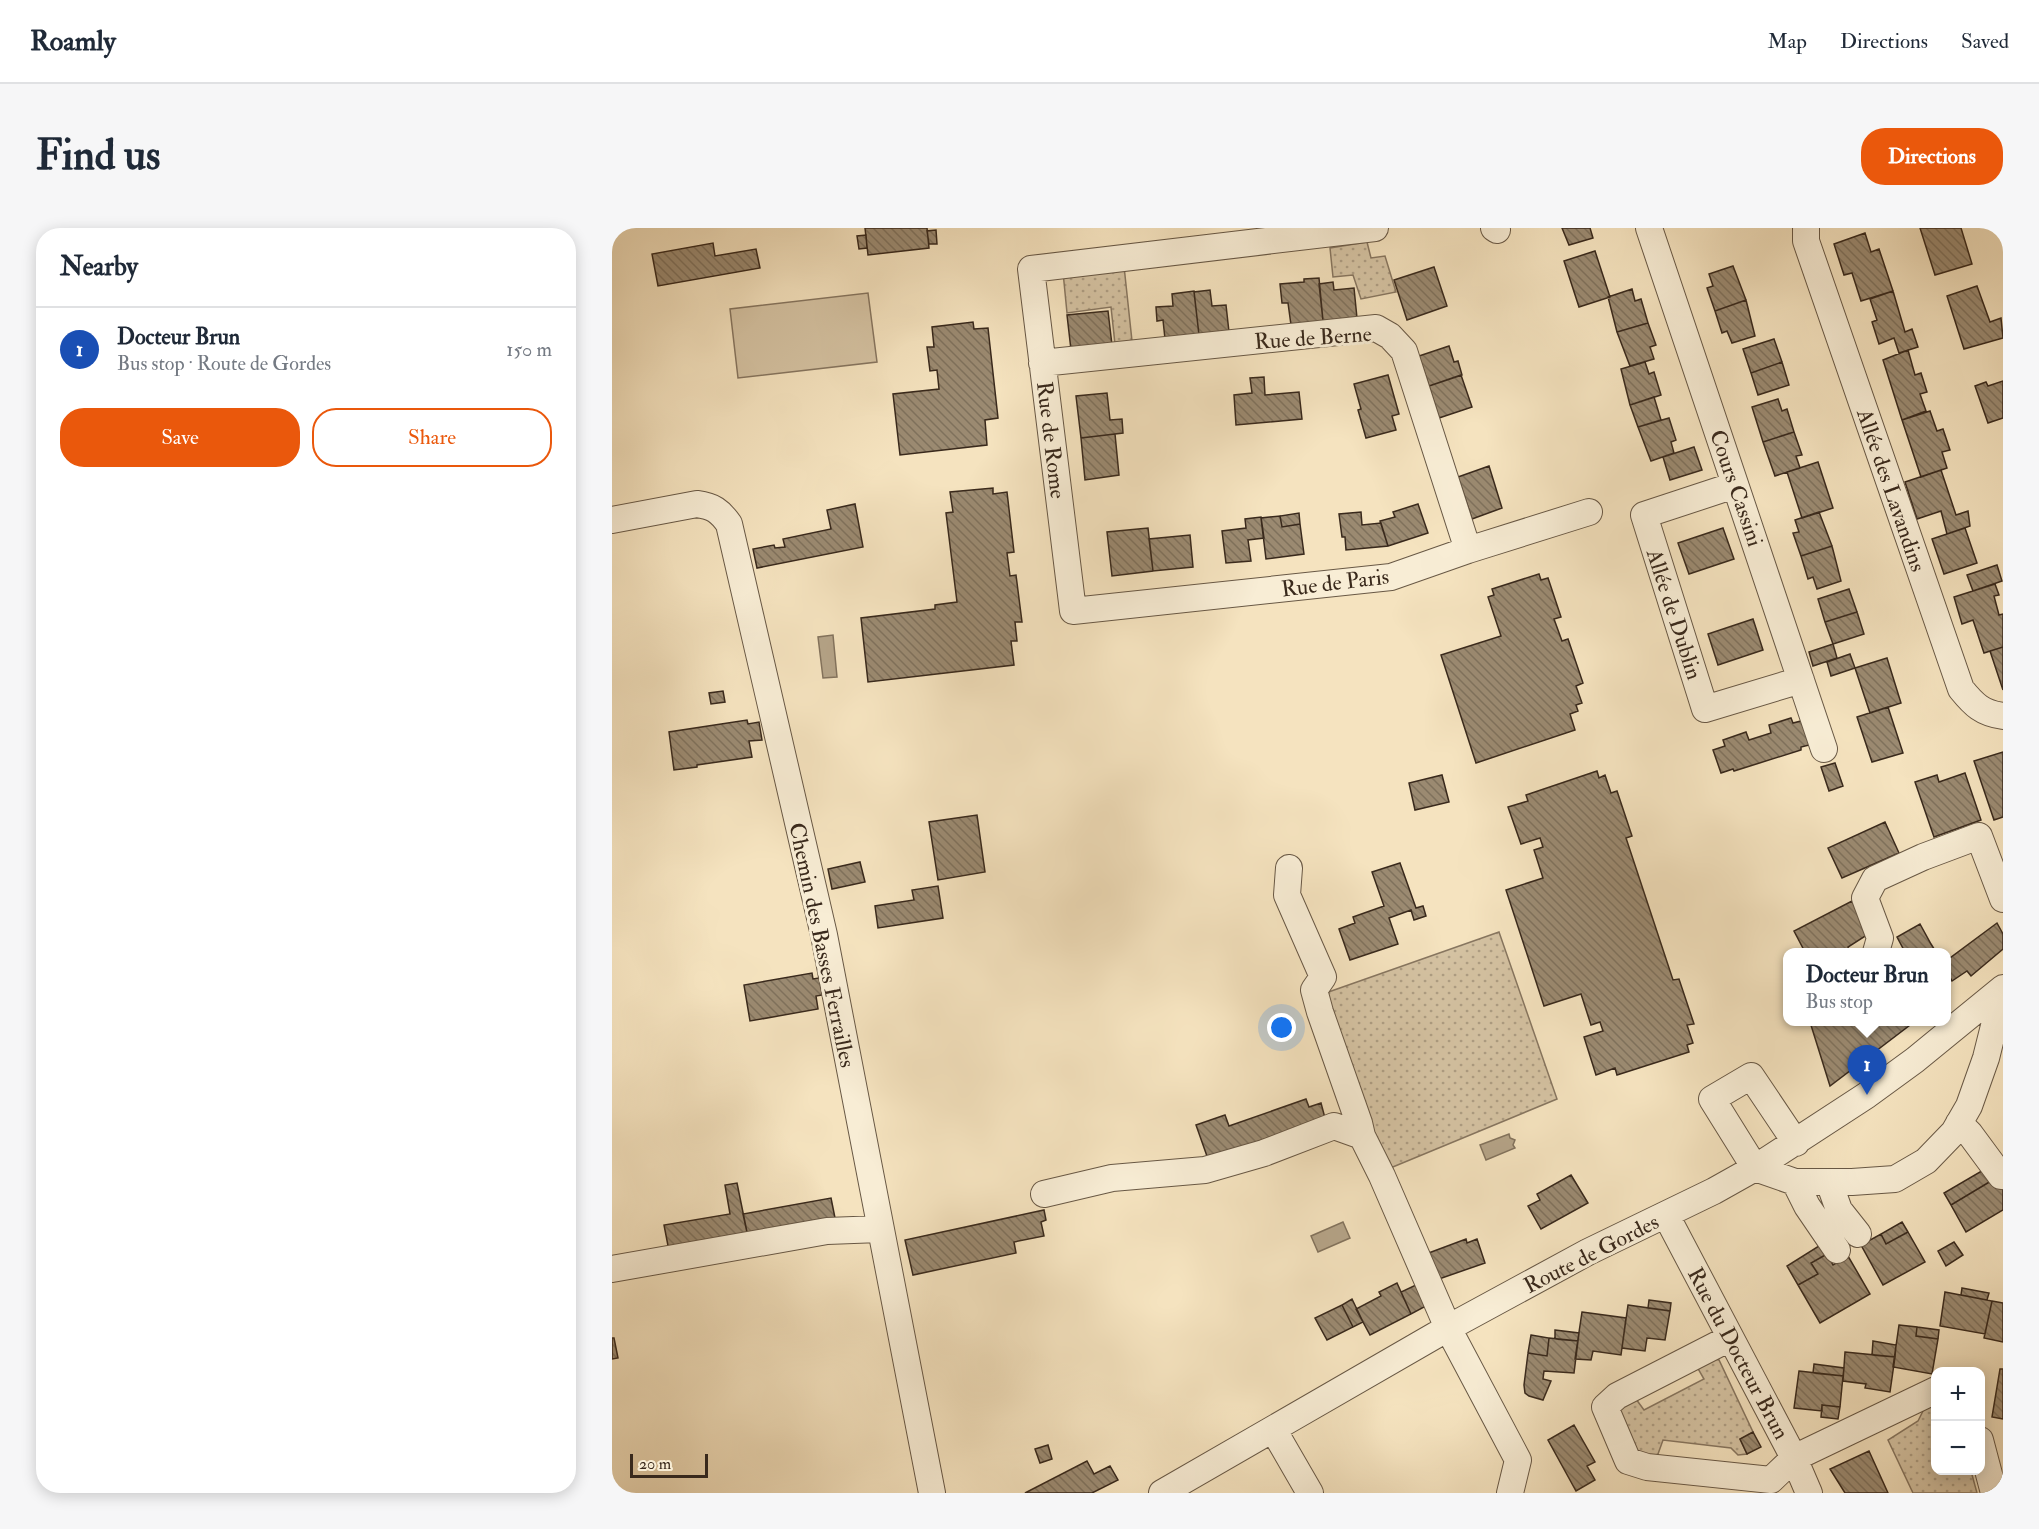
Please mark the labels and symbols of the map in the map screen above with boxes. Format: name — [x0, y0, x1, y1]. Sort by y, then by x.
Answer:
street label: Rue de Berne — [1253, 320, 1373, 356]
street label: Rue de Rome — [1030, 380, 1072, 500]
street label: Allée des Lavandins — [1850, 404, 1932, 575]
street label: Cours Cassini — [1703, 426, 1769, 551]
street label: Allée de Dublin — [1639, 545, 1708, 683]
street label: Rue de Paris — [1280, 562, 1391, 603]
street label: Chemin des Basses Ferrailles — [782, 820, 862, 1070]
your location — [1267, 1013, 1296, 1042]
pin: 1 — [1848, 1046, 1886, 1095]
street label: Route de Gordes — [1519, 1208, 1664, 1300]
street label: Rue du Docteur Brun — [1681, 1263, 1795, 1444]
scale bar — [630, 1451, 708, 1478]

